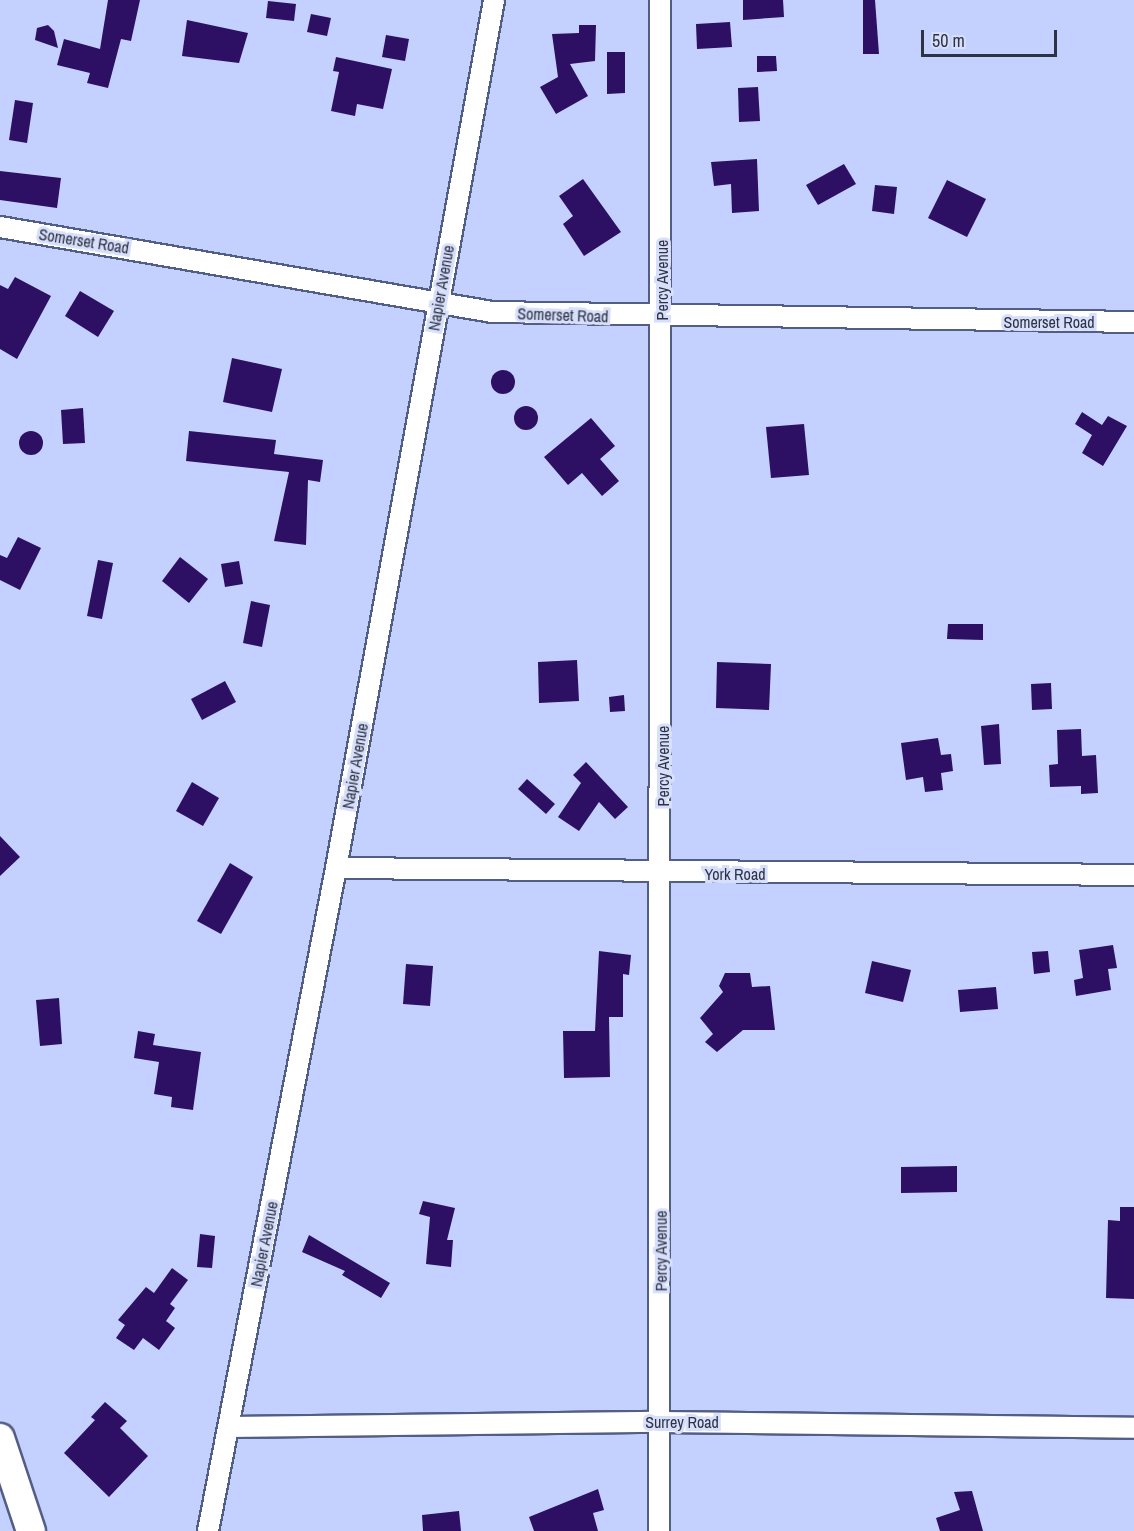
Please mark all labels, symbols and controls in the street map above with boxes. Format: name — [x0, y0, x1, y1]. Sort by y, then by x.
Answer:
scale bar — [924, 18, 1060, 56]
text: 50 m — [932, 28, 965, 53]
street label: Somerset Road — [37, 224, 131, 258]
street label: Percy Avenue — [652, 239, 672, 321]
street label: Napier Avenue — [424, 243, 458, 333]
street label: Somerset Road — [517, 304, 609, 326]
street label: Somerset Road — [1003, 312, 1095, 332]
street label: Napier Avenue — [338, 721, 372, 811]
street label: Percy Avenue — [653, 725, 673, 807]
street label: York Road — [705, 864, 765, 884]
street label: Napier Avenue — [246, 1199, 282, 1289]
street label: Percy Avenue — [651, 1210, 671, 1292]
street label: Surrey Road — [645, 1412, 719, 1432]

